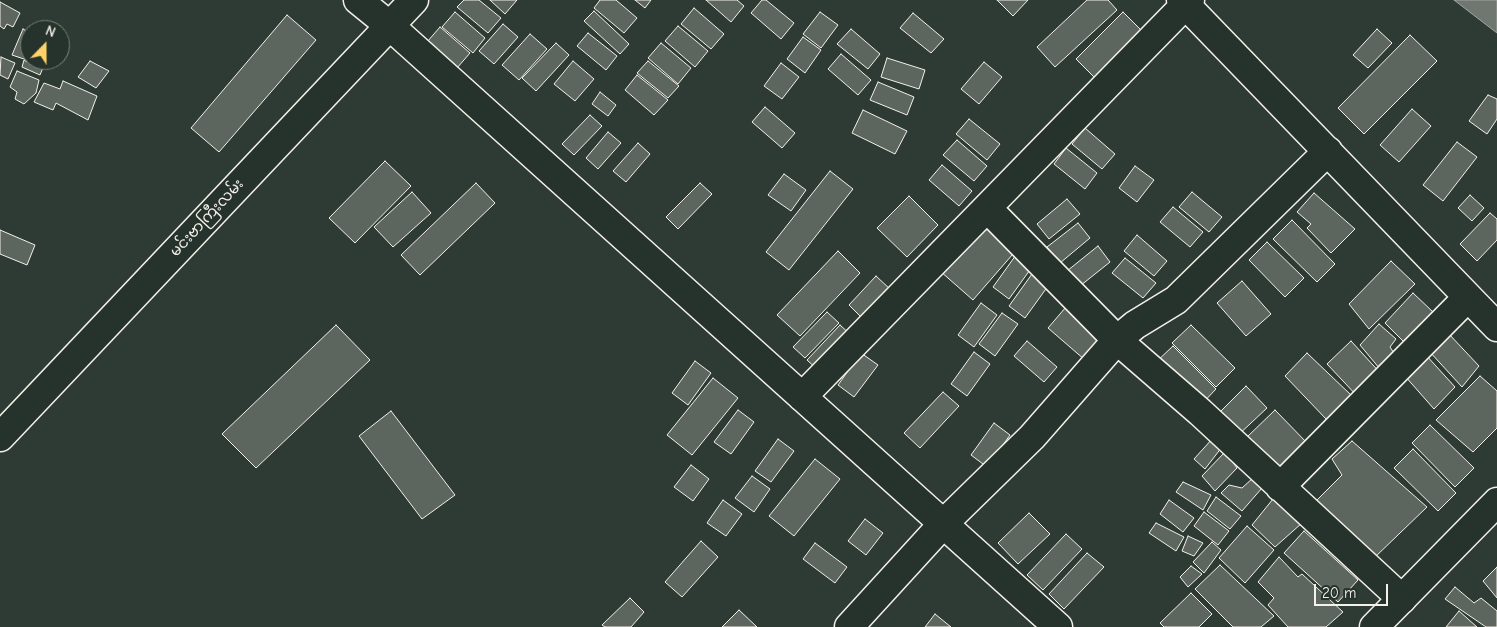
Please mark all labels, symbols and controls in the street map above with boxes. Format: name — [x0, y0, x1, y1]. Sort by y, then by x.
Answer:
north arrow — [20, 20, 70, 70]
text: N — [43, 22, 58, 41]
street label: မင်းဗာကြီးလမ်း — [166, 175, 248, 261]
scale bar — [1317, 574, 1391, 606]
text: 20 m — [1322, 584, 1356, 602]

